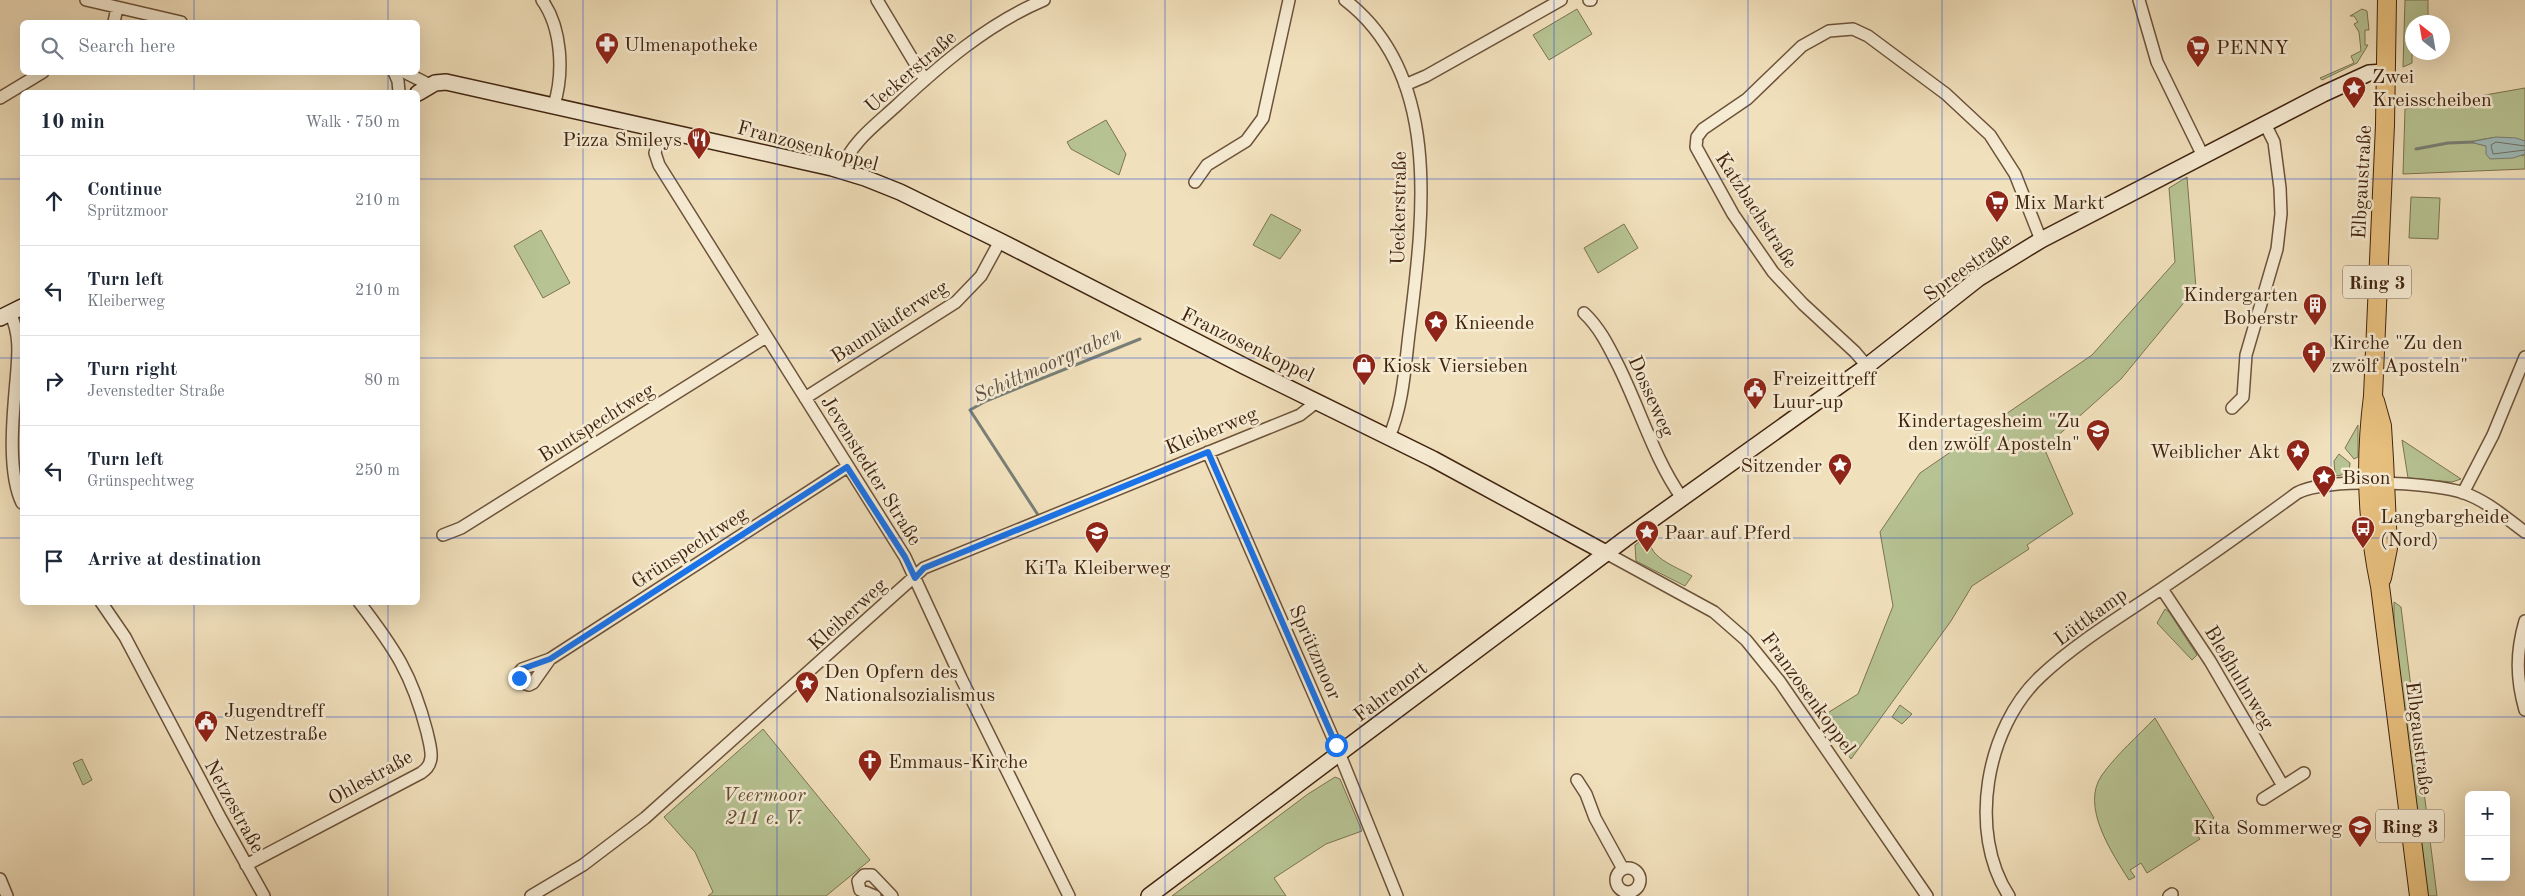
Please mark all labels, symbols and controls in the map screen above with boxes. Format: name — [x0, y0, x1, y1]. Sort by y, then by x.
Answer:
north arrow — [2405, 15, 2450, 60]
search box — [20, 20, 420, 75]
street label: Ueckerstraße — [862, 28, 961, 117]
pharmacy icon: Ulmenapotheke — [594, 31, 620, 65]
icon: search — [38, 34, 66, 62]
supermarket icon: PENNY — [2185, 34, 2211, 68]
place label: Ulmenapotheke — [624, 36, 758, 56]
text: Search here — [78, 38, 175, 57]
place label: PENNY — [2216, 39, 2289, 59]
place label: Zwei Kreisscheiben — [2372, 68, 2492, 111]
place icon: Zwei Kreisscheiben — [2341, 75, 2367, 109]
text: 10 min — [40, 112, 105, 133]
text: Walk · 750 m — [305, 115, 400, 131]
street label: Franzosenkoppel — [735, 118, 880, 175]
street label: Elbgaustraße — [2350, 125, 2376, 240]
restaurant icon: Pizza Smileys — [686, 126, 712, 160]
place label: Pizza Smileys — [562, 131, 682, 151]
street label: Katzbachstraße — [1710, 149, 1800, 273]
street label: Ueckerstraße — [1389, 151, 1411, 265]
text: Continue — [87, 181, 162, 200]
icon: ahead — [40, 187, 68, 215]
supermarket icon: Mix Markt — [1984, 189, 2010, 223]
text: 210 m — [355, 193, 400, 209]
place label: Mix Markt — [2014, 194, 2104, 214]
text: Sprützmoor — [87, 204, 168, 220]
street label: Spreestraße — [1921, 229, 2016, 306]
road number: Ring 3 — [2343, 266, 2411, 298]
text: Turn left — [87, 271, 164, 290]
icon: left — [40, 277, 68, 305]
street label: Baumläuferweg — [828, 277, 952, 368]
text: 210 m — [355, 283, 400, 299]
place label: Kindergarten Boberstr — [2183, 286, 2298, 329]
building icon: Kindergarten Boberstr — [2302, 292, 2328, 326]
text: Kleiberweg — [87, 294, 165, 310]
street label: Franzosenkoppel — [1177, 305, 1317, 387]
place icon: Knieende — [1423, 309, 1449, 343]
place label: Knieende — [1454, 314, 1534, 334]
water label: Schittmoorgraben — [970, 323, 1125, 407]
place label: Kirche "Zu den zwölf Aposteln" — [2332, 334, 2468, 377]
church icon: Kirche "Zu den zwölf Aposteln" — [2301, 340, 2327, 374]
shop icon: Kiosk Viersieben — [1351, 352, 1377, 386]
street label: Dosseweg — [1623, 353, 1677, 441]
place label: Kiosk Viersieben — [1382, 357, 1528, 377]
text: Turn right — [87, 361, 177, 380]
icon: right — [40, 367, 68, 395]
place label: Freizeittreff Luur-up — [1772, 370, 1878, 413]
text: 80 m — [364, 373, 400, 389]
public building icon: Freizeittreff Luur-up — [1742, 376, 1768, 410]
street label: Buntspechtweg — [536, 380, 658, 467]
text: Jevenstedter Straße — [87, 384, 225, 400]
street label: Jevenstedter Straße — [816, 393, 924, 549]
street label: Kleiberweg — [1163, 404, 1261, 459]
place label: Kindertagesheim "Zu den zwölf Aposteln" — [1897, 412, 2080, 455]
school or university icon: Kindertagesheim "Zu den zwölf Aposteln" — [2085, 418, 2111, 452]
place icon: Weiblicher Akt — [2285, 438, 2311, 472]
place label: Weiblicher Akt — [2150, 443, 2280, 463]
text: Turn left — [87, 451, 164, 470]
place icon: Sitzender — [1827, 452, 1853, 486]
icon: left — [40, 457, 68, 485]
place label: Sitzender — [1741, 457, 1822, 477]
text: 250 m — [355, 463, 400, 479]
place icon: Bison — [2311, 464, 2337, 498]
place label: Bison — [2342, 469, 2391, 489]
text: Grünspechtweg — [87, 474, 194, 490]
street label: Grünspechtweg — [629, 504, 752, 593]
place label: Langbargheide (Nord) — [2380, 508, 2509, 551]
bus stop icon: Langbargheide (Nord) — [2350, 515, 2376, 549]
place icon: Paar auf Pferd — [1634, 519, 1660, 553]
school or university icon: KiTa Kleiberweg — [1084, 520, 1110, 554]
place label: Paar auf Pferd — [1664, 524, 1791, 544]
icon: arrive — [40, 547, 68, 575]
text: Arrive at destination — [87, 551, 261, 570]
place label: KiTa Kleiberweg — [1024, 559, 1170, 579]
street label: Kleiberweg — [805, 575, 891, 655]
street label: Lüttkamp — [2051, 585, 2131, 651]
street label: Sprützmoor — [1284, 602, 1344, 703]
street label: Bleßhuhnweg — [2200, 623, 2277, 733]
street label: Franzosenkoppel — [1757, 629, 1858, 759]
street label: Fahrenort — [1351, 659, 1432, 727]
place label: Den Opfern des Nationalsozialismus — [824, 663, 995, 706]
route end — [508, 667, 531, 690]
place icon: Den Opfern des Nationalsozialismus — [794, 670, 820, 704]
street label: Elbgaustraße — [2401, 680, 2435, 796]
place label: Jugendtreff Netzestraße — [224, 702, 327, 745]
public building icon: Jugendtreff Netzestraße — [193, 709, 219, 743]
route start — [1325, 734, 1348, 757]
street label: Ohlestraße — [325, 747, 416, 810]
church icon: Emmaus-Kirche — [857, 748, 883, 782]
place label: Emmaus-Kirche — [888, 753, 1028, 773]
street label: Netzestraße — [200, 757, 267, 857]
park label: Veermoor 211 e. V. — [722, 786, 806, 829]
map controls — [2465, 791, 2510, 881]
button: + — [2465, 791, 2510, 836]
road number: Ring 3 — [2376, 809, 2444, 842]
school or university icon: Kita Sommerweg — [2347, 814, 2373, 848]
place label: Kita Sommerweg — [2193, 819, 2342, 839]
button: − — [2465, 836, 2510, 881]

